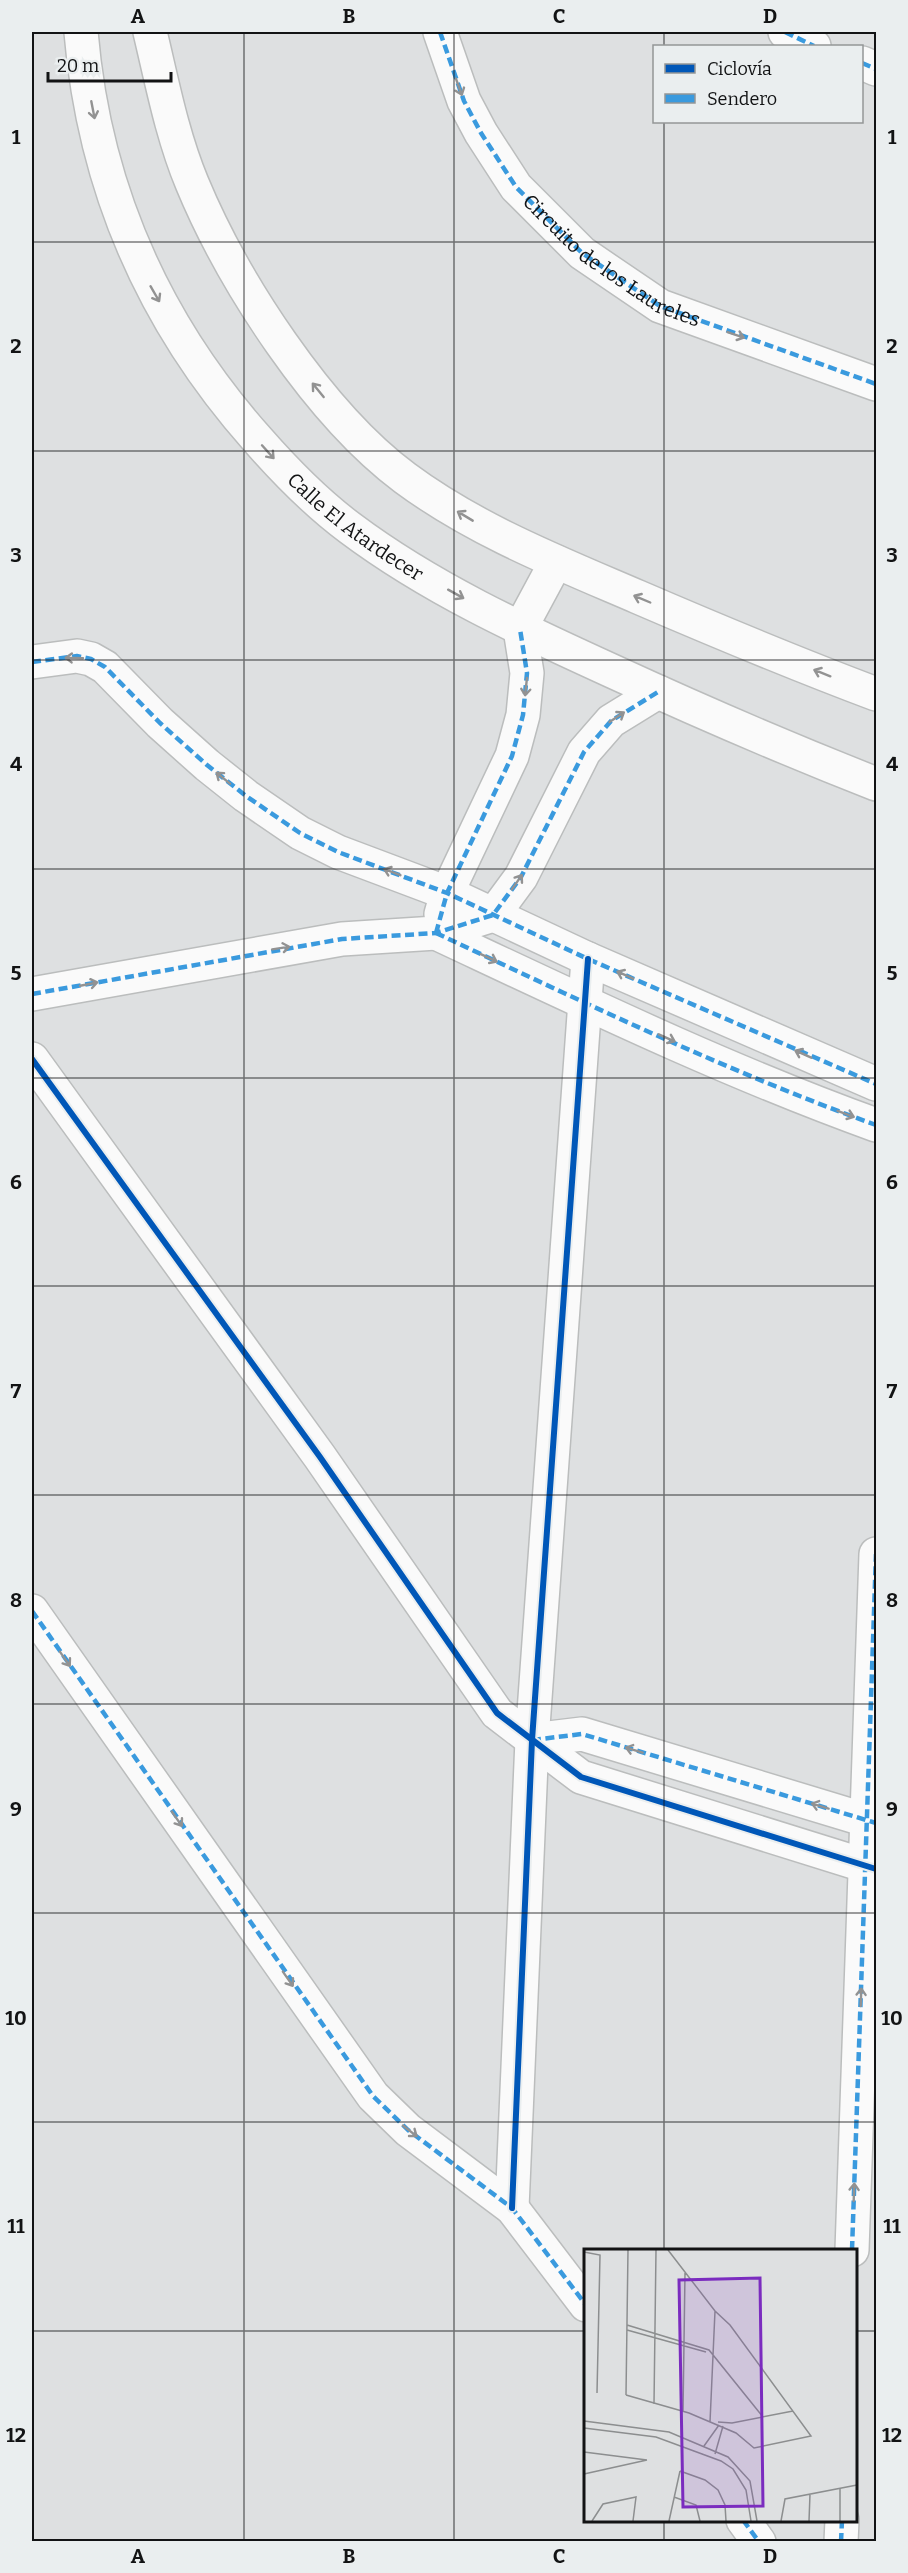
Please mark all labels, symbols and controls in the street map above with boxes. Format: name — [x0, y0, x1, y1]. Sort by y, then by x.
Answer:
text: A — [131, 4, 146, 28]
text: B — [343, 4, 356, 28]
text: C — [553, 4, 565, 28]
text: D — [763, 4, 777, 28]
scale bar — [48, 45, 171, 83]
legend — [653, 45, 863, 123]
text: 20 m — [57, 55, 99, 77]
text: Ciclovía — [707, 58, 772, 80]
one-way arrow — [455, 77, 466, 96]
text: Sendero — [707, 88, 777, 110]
one-way arrow — [87, 100, 99, 119]
text: 1 — [12, 125, 21, 149]
text: 1 — [888, 125, 897, 149]
street label: Circuito de los Laureles — [518, 189, 704, 332]
one-way arrow — [149, 285, 161, 302]
one-way arrow — [726, 330, 744, 341]
text: 2 — [10, 334, 22, 358]
text: 2 — [886, 334, 898, 358]
one-way arrow — [312, 383, 325, 399]
one-way arrow — [261, 444, 275, 459]
street label: Calle El Atardecer — [283, 467, 428, 586]
one-way arrow — [457, 509, 474, 521]
text: 3 — [10, 543, 22, 567]
text: 3 — [886, 543, 898, 567]
one-way arrow — [447, 588, 464, 600]
one-way arrow — [633, 593, 652, 604]
one-way arrow — [65, 652, 85, 664]
one-way arrow — [813, 667, 832, 678]
one-way arrow — [520, 677, 531, 697]
one-way arrow — [609, 711, 626, 724]
text: 4 — [10, 752, 22, 776]
text: 4 — [886, 752, 898, 776]
one-way arrow — [215, 771, 231, 784]
one-way arrow — [383, 866, 402, 877]
one-way arrow — [511, 875, 523, 891]
one-way arrow — [270, 942, 290, 953]
one-way arrow — [480, 954, 498, 965]
text: 5 — [11, 961, 22, 985]
text: 5 — [887, 961, 898, 985]
one-way arrow — [616, 969, 634, 980]
one-way arrow — [79, 978, 98, 989]
one-way arrow — [657, 1033, 675, 1044]
one-way arrow — [795, 1047, 813, 1059]
one-way arrow — [836, 1110, 855, 1121]
text: 6 — [10, 1170, 22, 1194]
text: 6 — [886, 1170, 898, 1194]
text: 7 — [11, 1379, 22, 1403]
text: 7 — [887, 1379, 898, 1403]
text: 8 — [10, 1588, 22, 1612]
text: 8 — [886, 1588, 898, 1612]
one-way arrow — [59, 1651, 71, 1667]
one-way arrow — [625, 1744, 644, 1755]
text: 9 — [10, 1797, 22, 1821]
text: 9 — [886, 1797, 898, 1821]
one-way arrow — [811, 1800, 830, 1811]
one-way arrow — [171, 1811, 183, 1827]
one-way arrow — [282, 1971, 294, 1987]
one-way arrow — [855, 1988, 866, 2008]
text: 10 — [5, 2006, 27, 2030]
text: 10 — [881, 2006, 903, 2030]
one-way arrow — [402, 2124, 418, 2137]
one-way arrow — [848, 2183, 859, 2203]
text: 11 — [7, 2214, 25, 2238]
text: 11 — [883, 2214, 901, 2238]
inset map — [584, 2249, 857, 2522]
text: 12 — [6, 2423, 26, 2447]
text: 12 — [882, 2423, 902, 2447]
text: A — [131, 2544, 146, 2568]
text: B — [343, 2544, 356, 2568]
text: C — [553, 2544, 565, 2568]
text: D — [763, 2544, 777, 2568]

